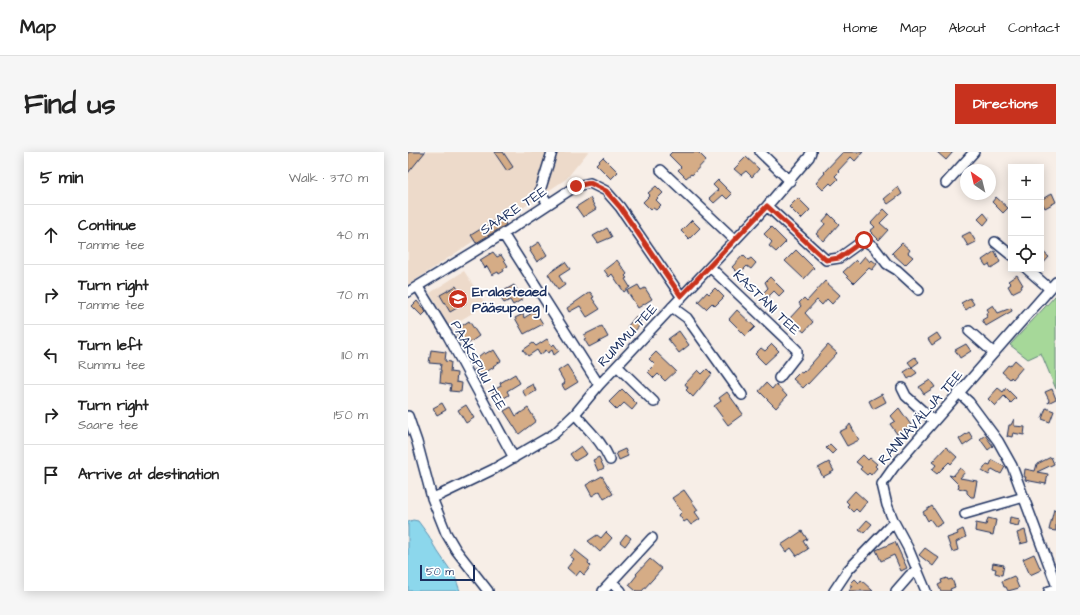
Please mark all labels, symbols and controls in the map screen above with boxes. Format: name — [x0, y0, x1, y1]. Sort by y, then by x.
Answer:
text: Map — [20, 14, 56, 41]
text: Home — [843, 18, 878, 38]
text: Map — [900, 18, 926, 38]
text: About — [948, 18, 986, 38]
text: Contact — [1008, 18, 1060, 38]
button: Directions — [955, 84, 1056, 124]
text: Find us — [24, 85, 115, 124]
north arrow — [960, 164, 996, 200]
map controls — [1008, 164, 1044, 272]
button: + — [1008, 164, 1044, 200]
text: 5 min — [40, 166, 83, 190]
text: Walk · 370 m — [289, 169, 368, 187]
route end — [567, 177, 585, 195]
street label: SAARE TEE — [476, 181, 551, 240]
button: − — [1008, 200, 1044, 236]
text: Continue — [78, 215, 136, 236]
icon: ahead — [40, 224, 62, 246]
text: 40 m — [336, 226, 368, 244]
route start — [855, 231, 873, 249]
text: Tamme tee — [78, 236, 145, 254]
button: locate — [1008, 236, 1044, 272]
street label: KASTANI TEE — [728, 266, 805, 340]
text: Turn right — [78, 275, 149, 296]
place label: Eralasteaed Pääsupoeg 1 — [472, 282, 547, 319]
icon: right — [40, 284, 62, 306]
text: 70 m — [336, 286, 368, 304]
school or university icon: Eralasteaed Pääsupoeg 1 — [447, 288, 469, 310]
text: Tamme tee — [78, 296, 145, 314]
street label: RUMMU TEE — [593, 299, 663, 372]
street label: PAAKSPUU TEE — [445, 317, 511, 415]
text: Turn left — [78, 335, 142, 356]
icon: left — [40, 344, 62, 366]
text: 110 m — [341, 346, 368, 364]
text: Rummu tee — [78, 356, 145, 374]
street label: RANNAVÄLJA TEE — [874, 365, 968, 470]
text: Turn right — [78, 395, 149, 416]
icon: right — [40, 404, 62, 426]
text: 150 m — [334, 406, 368, 424]
text: Saare tee — [78, 416, 138, 434]
icon: arrive — [40, 464, 62, 486]
text: Arrive at destination — [78, 464, 219, 485]
scale bar — [420, 563, 475, 582]
text: 50 m — [426, 564, 454, 579]

